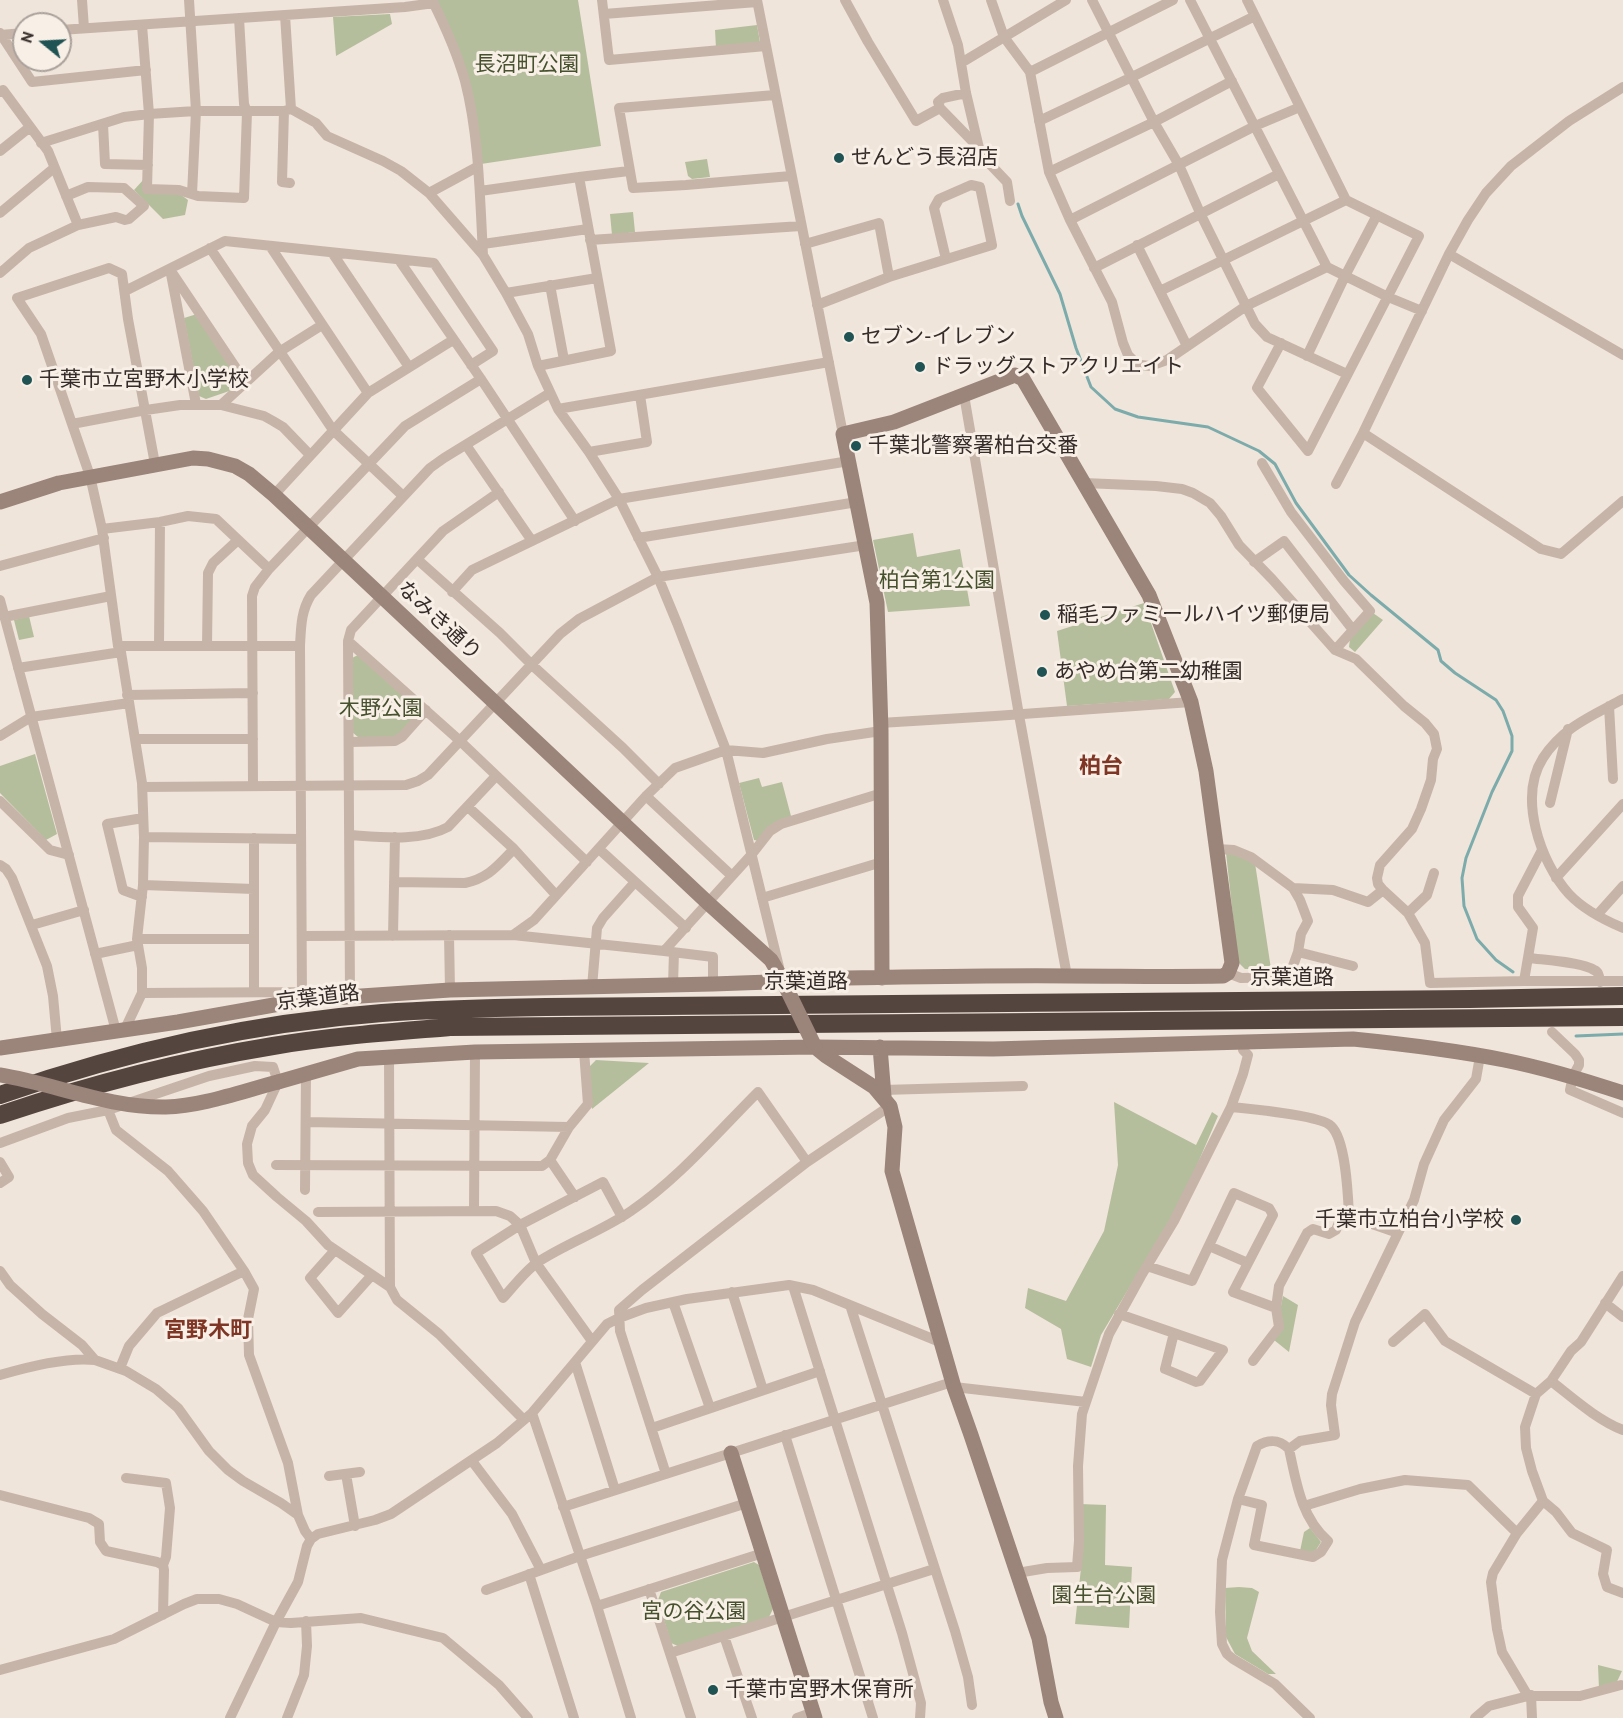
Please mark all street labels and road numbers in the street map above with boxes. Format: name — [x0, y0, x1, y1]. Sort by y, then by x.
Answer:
street label: なみき通り — [392, 576, 486, 666]
street label: 京葉道路 — [1250, 965, 1334, 991]
street label: 京葉道路 — [764, 969, 848, 995]
street label: 京葉道路 — [275, 980, 361, 1016]

